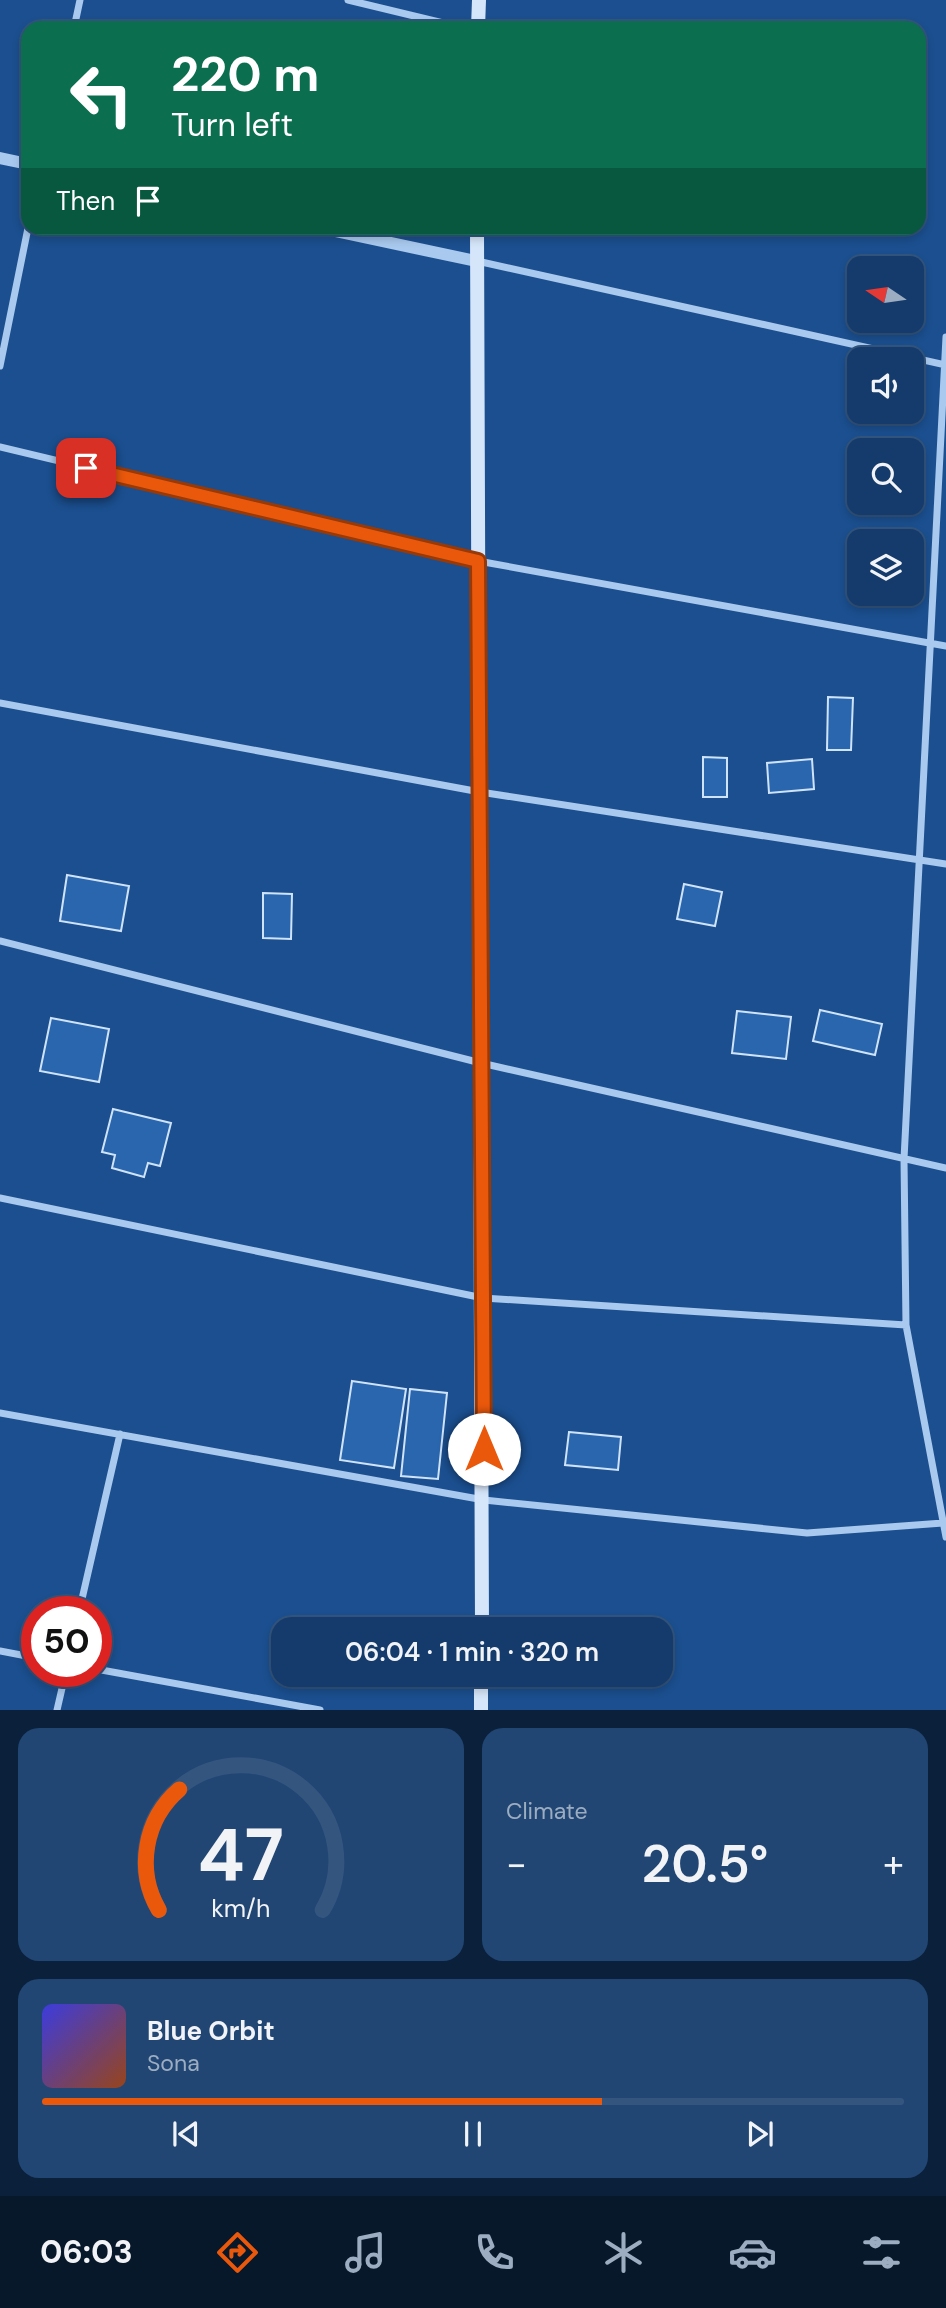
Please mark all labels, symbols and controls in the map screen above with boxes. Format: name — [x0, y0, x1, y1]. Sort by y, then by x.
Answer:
text: 220 m — [171, 42, 319, 106]
icon: left — [56, 49, 147, 140]
text: Turn left — [171, 104, 293, 146]
icon: arrive — [129, 182, 167, 220]
text: Then — [56, 184, 115, 218]
north arrow — [847, 256, 924, 332]
map controls — [847, 256, 924, 606]
button: sound — [847, 347, 924, 424]
pin — [56, 438, 116, 498]
button: search — [847, 438, 924, 515]
icon: arrive — [67, 449, 105, 487]
button: layers — [847, 529, 924, 606]
position arrow — [447, 1412, 521, 1486]
speed limit sign: 50 — [21, 1596, 112, 1687]
text: 06:04 · 1 min · 320 m — [345, 1635, 599, 1669]
text: Climate — [506, 1796, 588, 1826]
text: 47 — [198, 1809, 284, 1904]
text: 20.5° — [642, 1830, 768, 1898]
text: − — [506, 1839, 527, 1889]
text: + — [883, 1839, 904, 1889]
text: km/h — [211, 1892, 271, 1925]
text: Blue Orbit — [147, 2014, 275, 2048]
text: Sona — [147, 2048, 200, 2078]
icon: previous — [167, 2115, 205, 2153]
icon: pause — [454, 2115, 492, 2153]
icon: next — [741, 2115, 779, 2153]
icon: directions — [213, 2228, 262, 2277]
icon: music — [341, 2228, 390, 2277]
icon: phone — [470, 2228, 519, 2277]
icon: climate — [599, 2228, 648, 2277]
icon: car — [728, 2228, 777, 2277]
icon: filters — [857, 2228, 906, 2277]
text: 06:03 — [40, 2231, 133, 2273]

